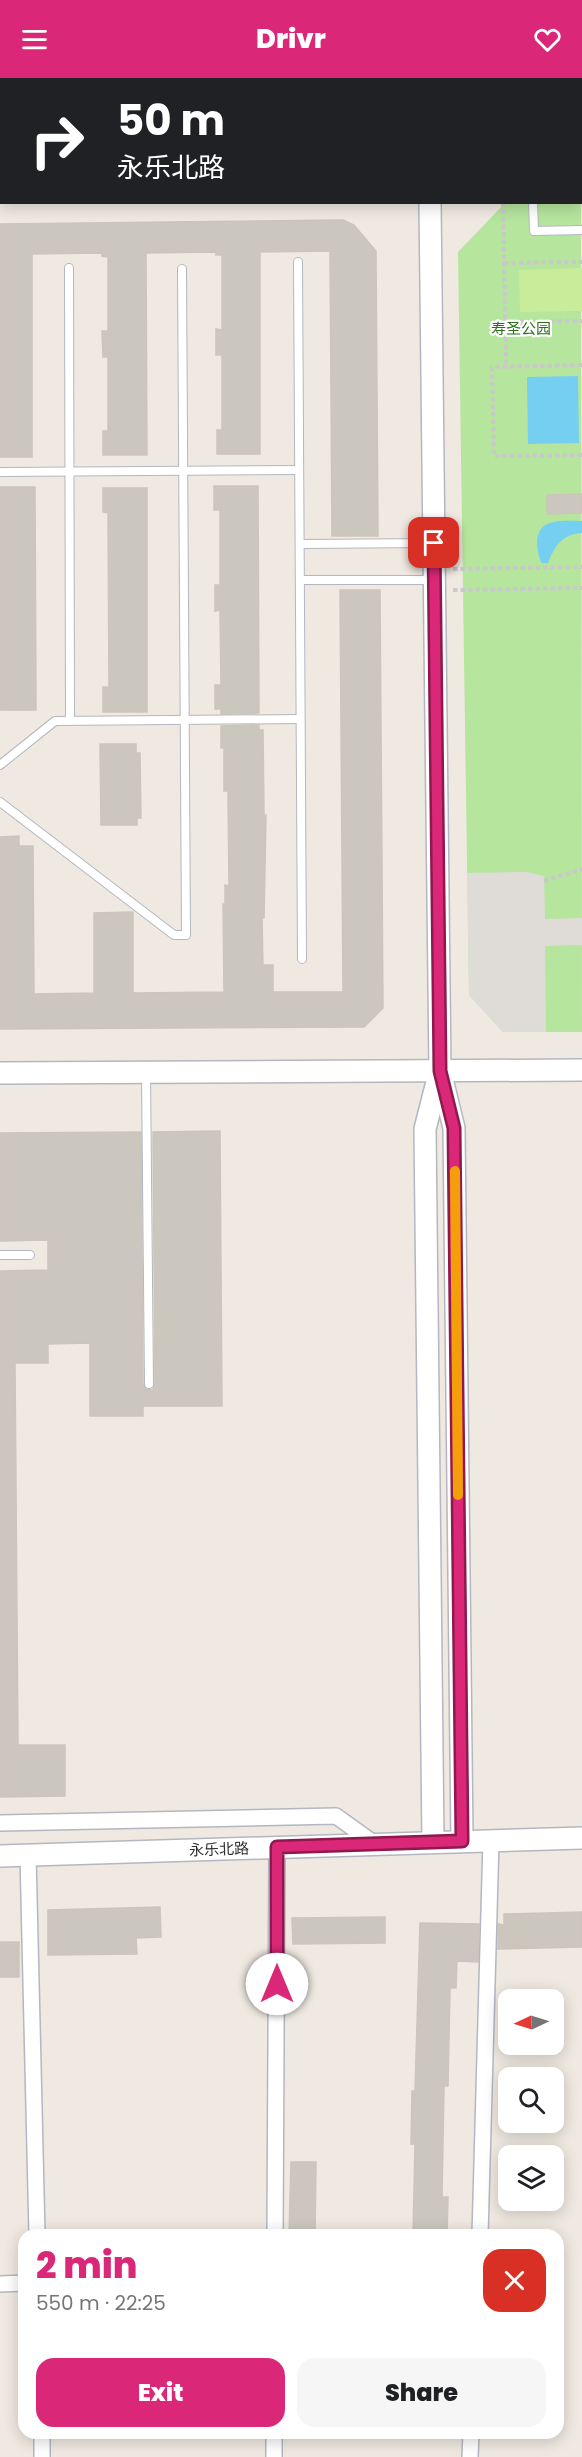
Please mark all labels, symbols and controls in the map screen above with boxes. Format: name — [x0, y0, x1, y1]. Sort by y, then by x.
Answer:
text: Drivr — [256, 20, 326, 57]
icon: menu — [18, 23, 51, 56]
icon: heart — [531, 23, 564, 56]
text: 50 m — [117, 91, 225, 150]
icon: right — [18, 102, 96, 180]
text: 永乐北路 — [117, 149, 225, 186]
park label: 寿圣公园 — [491, 318, 551, 339]
pin — [408, 517, 459, 568]
icon: arrive — [417, 526, 450, 559]
street label: 永乐北路 — [189, 1837, 249, 1861]
position arrow — [245, 1952, 309, 2016]
north arrow — [498, 1989, 564, 2055]
map controls — [498, 1989, 564, 2211]
button: search — [498, 2067, 564, 2133]
button: layers — [498, 2145, 564, 2211]
text: 2 min — [36, 2240, 138, 2291]
button: close — [483, 2249, 546, 2312]
text: 550 m · 22:25 — [36, 2289, 166, 2317]
button: Exit — [36, 2358, 285, 2427]
button: Share — [297, 2358, 546, 2427]

